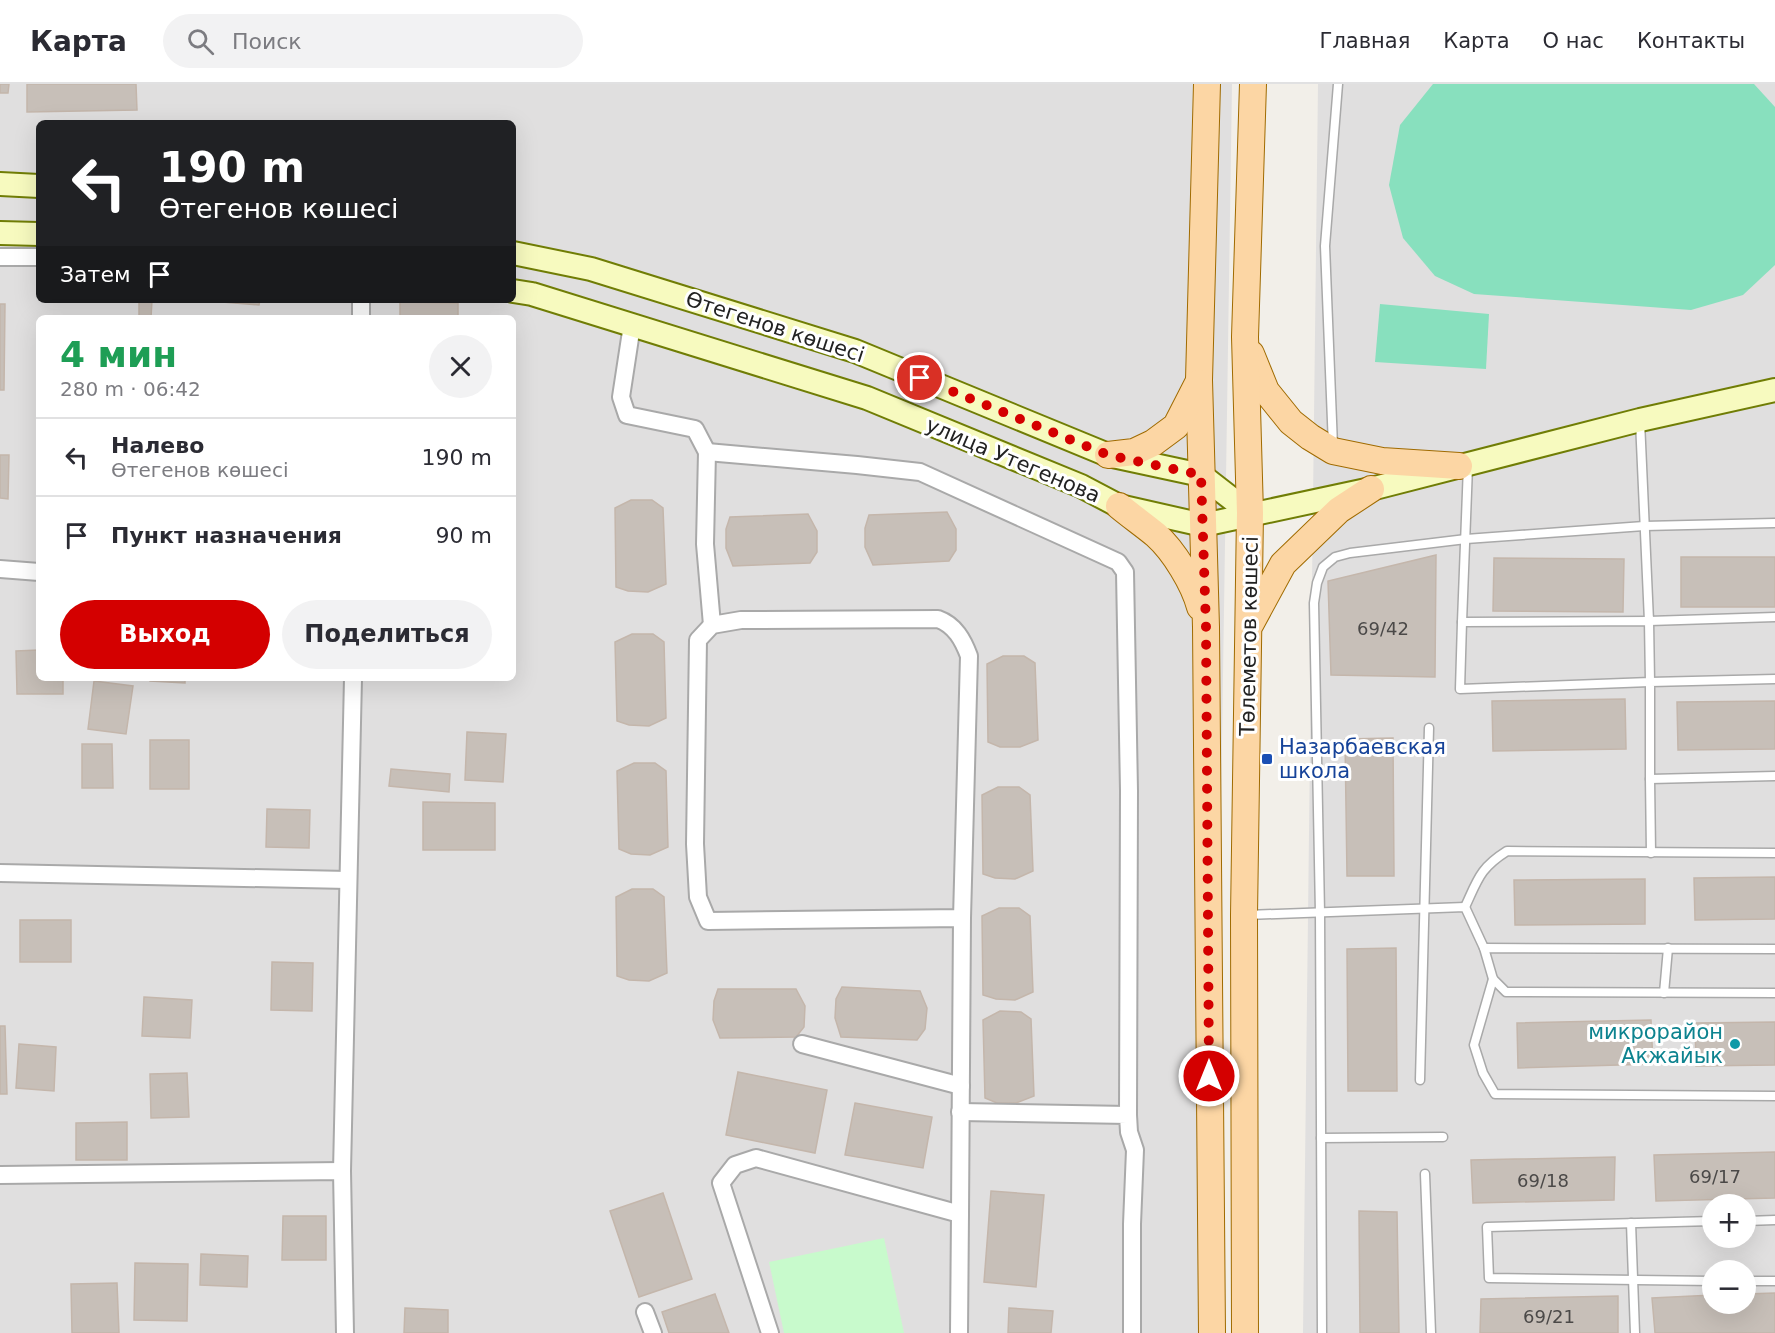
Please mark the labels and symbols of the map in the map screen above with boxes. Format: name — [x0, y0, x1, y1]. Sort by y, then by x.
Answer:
street label: Өтегенов көшесі — [683, 287, 867, 367]
pin — [894, 352, 945, 403]
street label: улица Утегенова — [922, 412, 1104, 508]
street label: Төлеметов көшесі — [1235, 536, 1263, 737]
house number: 69/42 — [1357, 618, 1409, 639]
place label: Назарбаевская школа — [1279, 735, 1446, 783]
marker: Назарбаевская школа — [1260, 752, 1274, 766]
place label: микрорайон Акжайык — [1588, 1020, 1723, 1068]
marker: микрорайон Акжайык — [1728, 1037, 1742, 1051]
position arrow — [1177, 1044, 1241, 1108]
house number: 69/17 — [1689, 1166, 1741, 1187]
house number: 69/18 — [1517, 1170, 1569, 1191]
house number: 69/21 — [1523, 1306, 1575, 1327]

